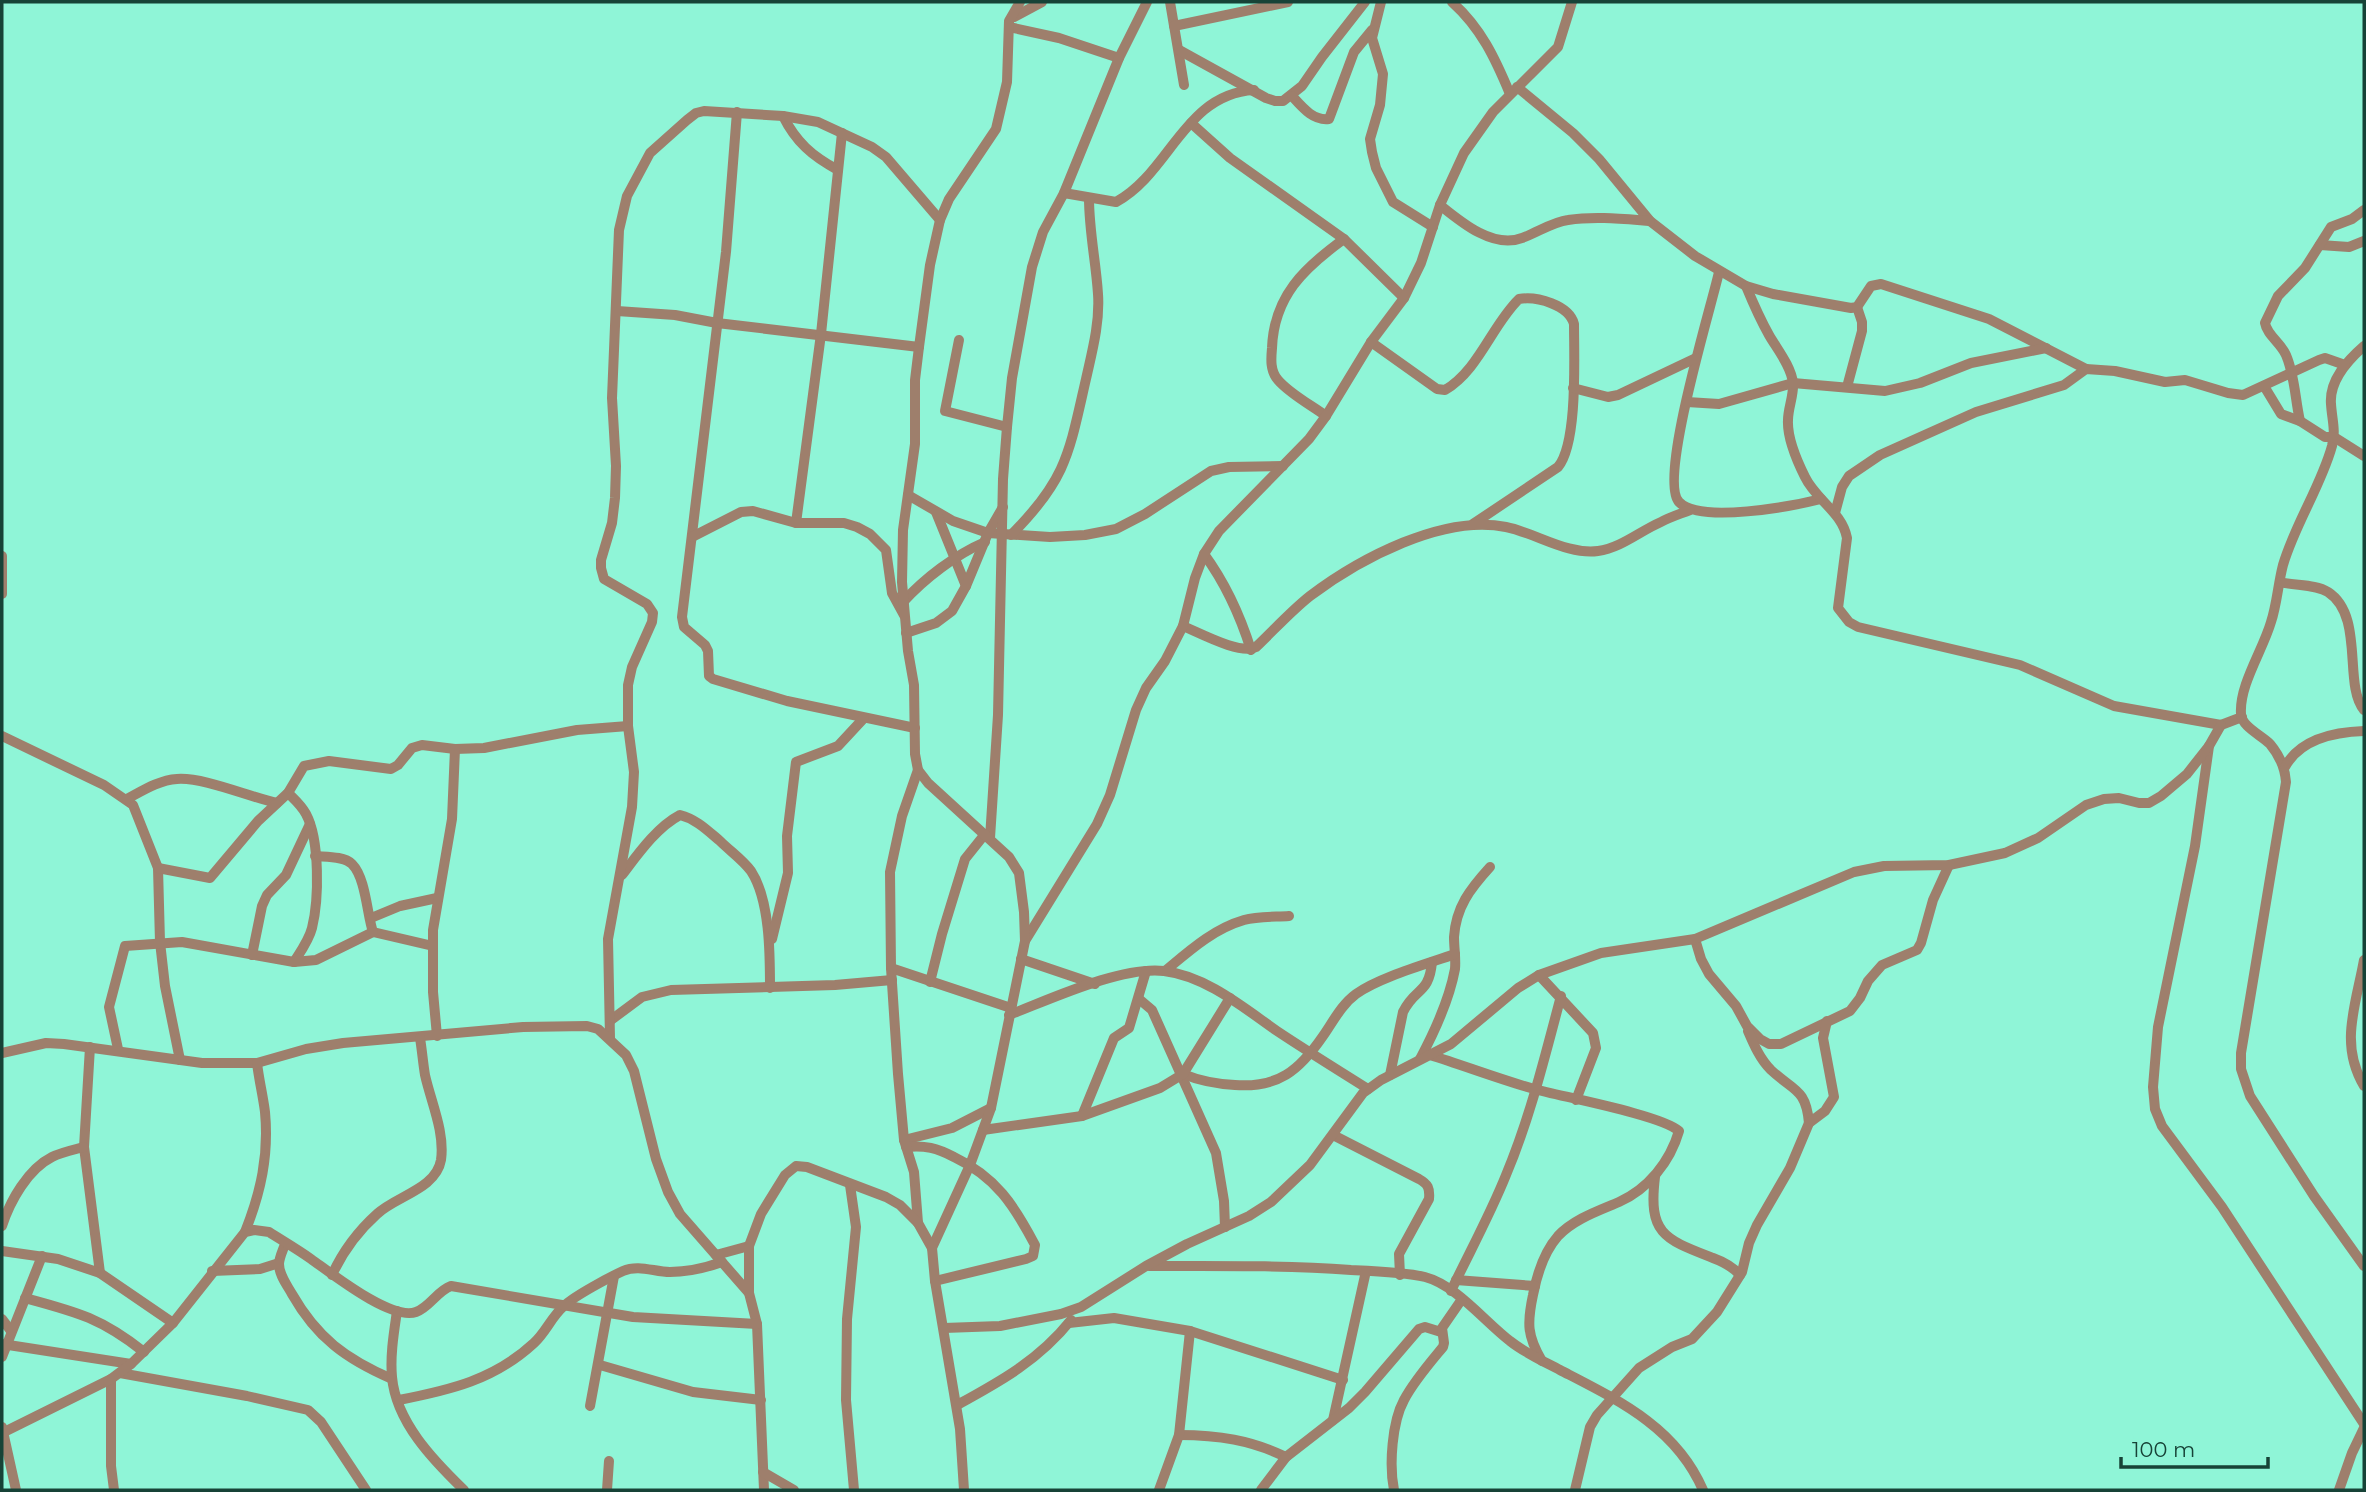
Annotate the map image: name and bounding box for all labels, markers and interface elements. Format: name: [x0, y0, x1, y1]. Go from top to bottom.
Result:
scale bar: [2121, 1426, 2268, 1470]
text: 100 m: [2132, 1437, 2195, 1462]

